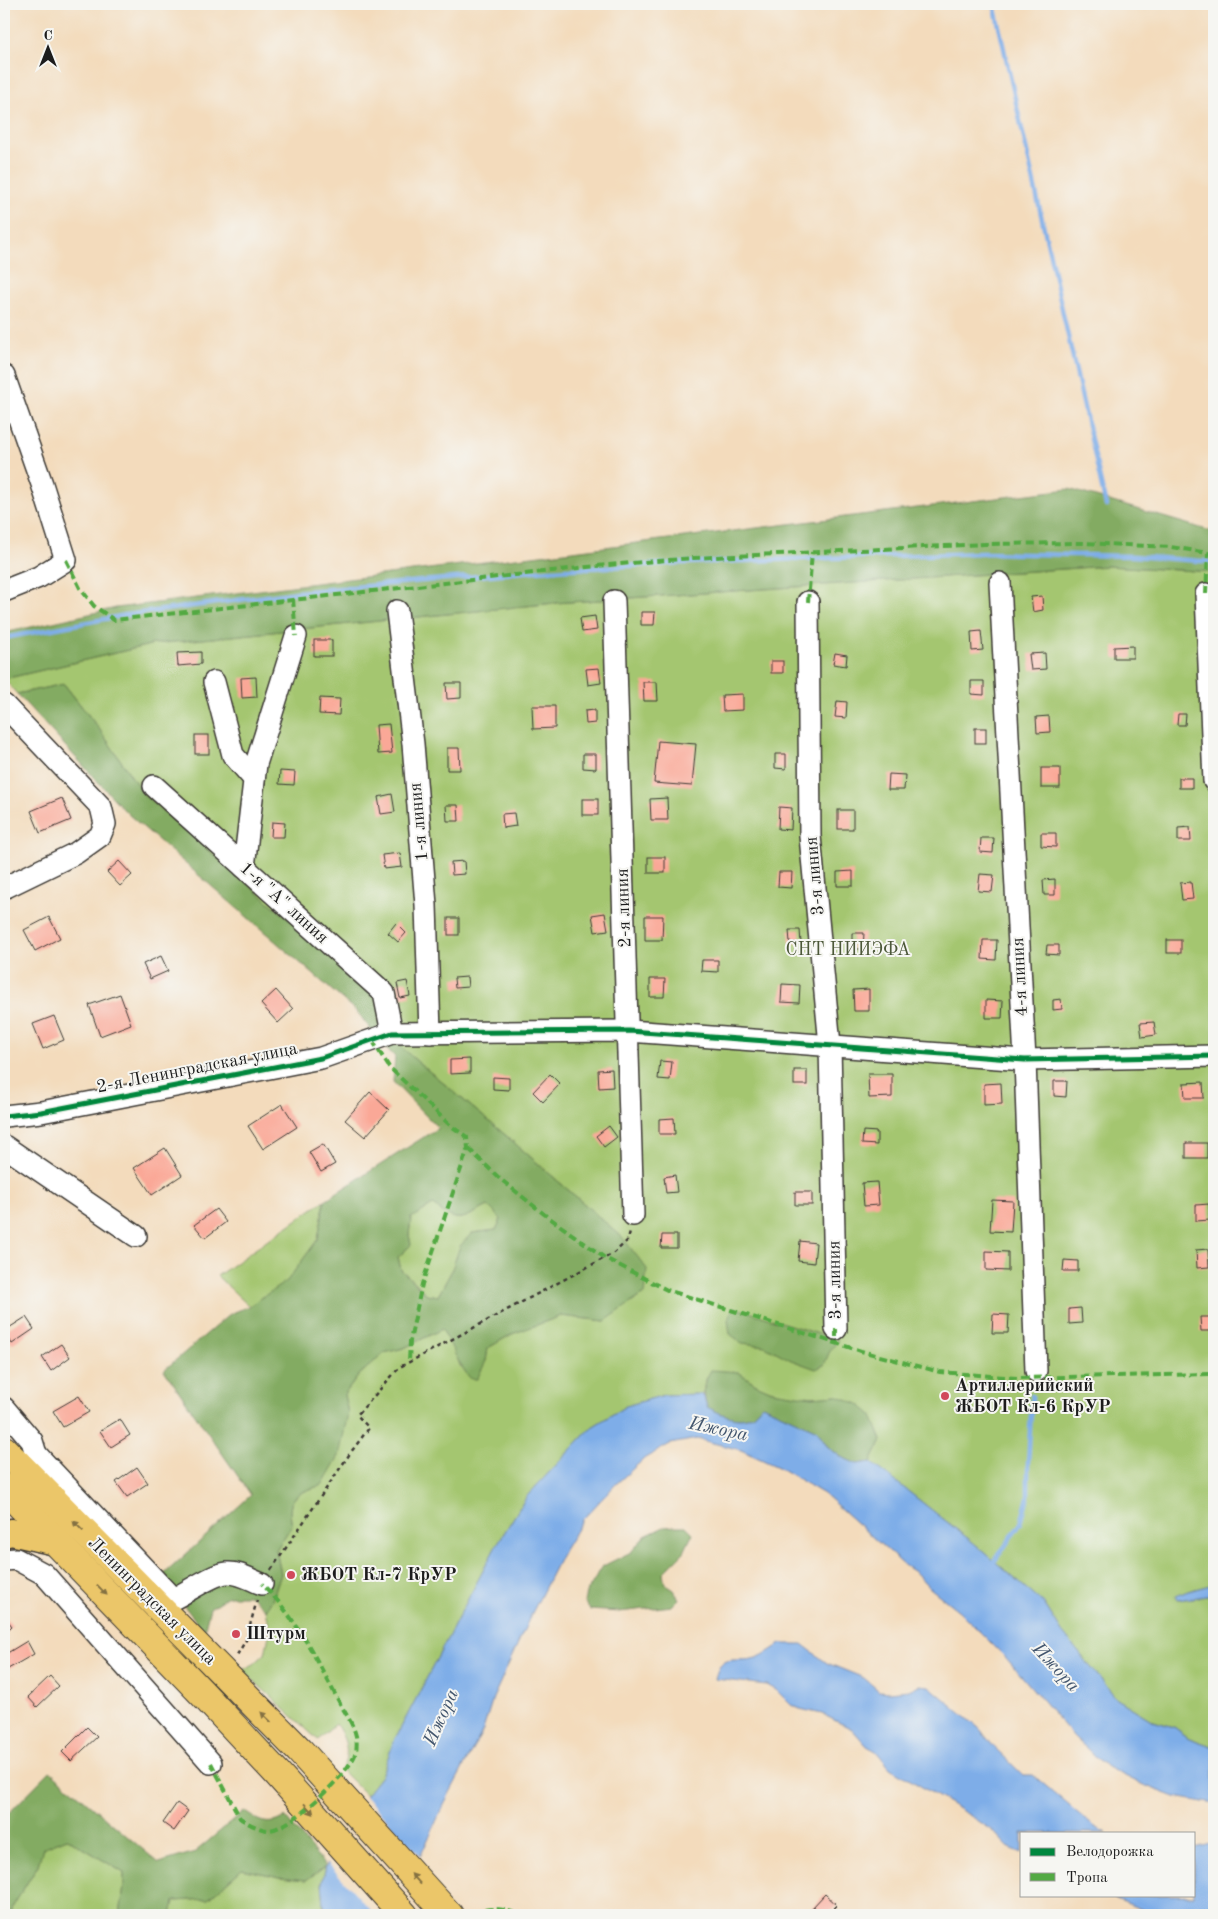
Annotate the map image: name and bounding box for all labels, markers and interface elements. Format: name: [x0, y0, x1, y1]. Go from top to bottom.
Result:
north arrow: [22, 22, 72, 72]
text: С: [43, 29, 53, 43]
street label: 1-я линия: [407, 782, 431, 862]
street label: 3-я линия: [803, 836, 827, 916]
street label: 1-я "А" линия: [236, 859, 332, 947]
street label: 2-я линия: [614, 868, 634, 948]
street label: 4-я линия: [1009, 937, 1031, 1017]
park label: СНТ НИИЭФА: [785, 941, 911, 959]
street label: 2-я Ленинградская улица: [95, 1040, 299, 1096]
street label: 3-я линия: [825, 1240, 845, 1320]
place label: Артиллерийский ЖБОТ Кл-6 КрУР: [955, 1377, 1111, 1416]
marker: Артиллерийский ЖБОТ Кл-6 КрУР: [939, 1390, 951, 1402]
water label: Ижора: [686, 1414, 749, 1446]
one-way arrow: [72, 1521, 84, 1533]
street label: Ленинградская улица: [85, 1534, 220, 1669]
place label: ЖБОТ Кл-7 КрУР: [301, 1566, 457, 1584]
marker: ЖБОТ Кл-7 КрУР: [285, 1569, 297, 1581]
one-way arrow: [96, 1584, 108, 1596]
place label: Штурм: [246, 1625, 306, 1643]
marker: Штурм: [230, 1628, 242, 1640]
water label: Ижора: [1027, 1639, 1082, 1696]
water label: Ижора: [421, 1687, 463, 1750]
one-way arrow: [260, 1711, 272, 1723]
one-way arrow: [303, 1802, 315, 1814]
legend: [1020, 1832, 1196, 1896]
text: Велодорожка: [1066, 1845, 1154, 1860]
text: Тропа: [1066, 1871, 1108, 1886]
one-way arrow: [410, 1874, 422, 1886]

